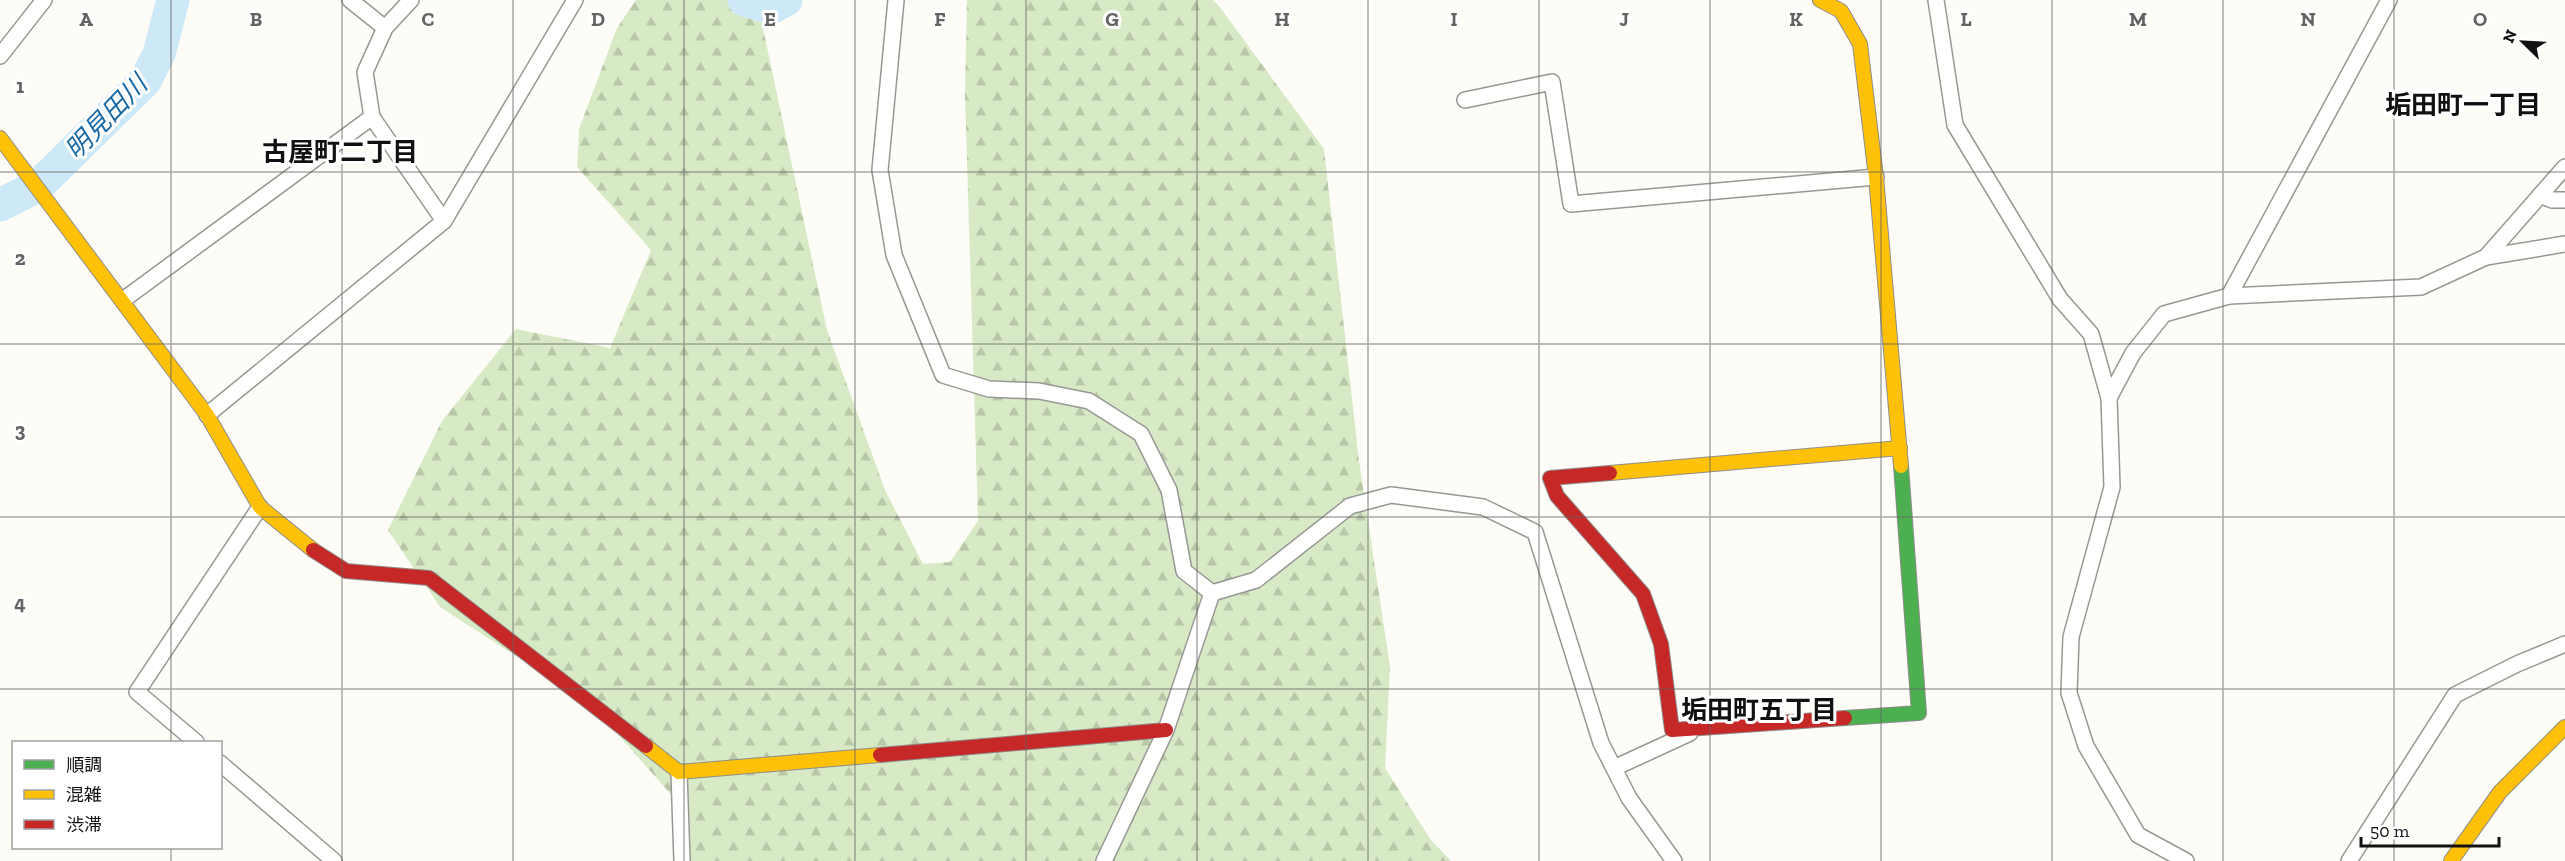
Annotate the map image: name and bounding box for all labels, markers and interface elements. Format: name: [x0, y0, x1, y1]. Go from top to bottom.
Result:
text: A: [79, 7, 93, 31]
text: B: [250, 7, 262, 31]
text: C: [422, 7, 435, 31]
text: D: [591, 7, 605, 31]
text: E: [764, 7, 776, 31]
text: F: [934, 7, 946, 31]
text: G: [1105, 7, 1119, 31]
text: H: [1274, 7, 1290, 31]
text: I: [1450, 7, 1458, 31]
text: J: [1619, 7, 1629, 31]
text: K: [1789, 7, 1803, 31]
text: L: [1960, 7, 1972, 31]
text: M: [2129, 7, 2147, 31]
text: N: [2300, 7, 2316, 31]
text: O: [2473, 7, 2487, 31]
north arrow: [2493, 12, 2553, 72]
text: N: [2499, 27, 2521, 46]
water label: 明見田川: [58, 66, 156, 166]
text: 1: [16, 74, 24, 98]
district label: 垢田町一丁目: [2385, 89, 2541, 121]
district label: 古屋町二丁目: [262, 136, 418, 168]
text: 2: [15, 246, 26, 270]
text: 3: [15, 418, 26, 442]
text: 4: [14, 591, 26, 615]
district label: 垢田町五丁目: [1681, 694, 1837, 726]
legend: [12, 741, 222, 849]
text: 順調: [66, 754, 102, 776]
text: 混雑: [66, 784, 102, 806]
scale bar: [2361, 810, 2499, 848]
text: 渋滞: [66, 814, 102, 836]
text: 50 m: [2370, 820, 2410, 842]

